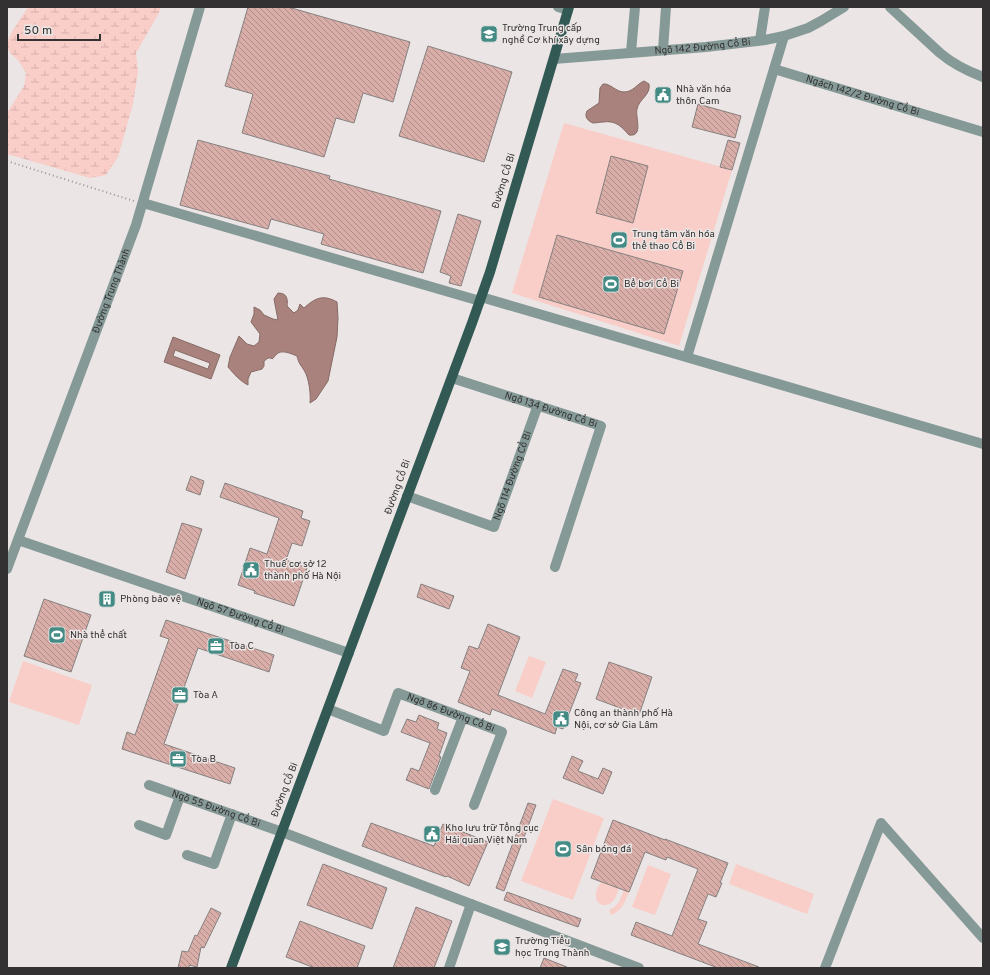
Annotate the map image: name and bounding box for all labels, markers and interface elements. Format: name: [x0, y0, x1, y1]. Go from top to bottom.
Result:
scale bar: [18, 16, 100, 42]
place label: Trường Trung cấp nghề Cơ khí xây dựng: [502, 22, 600, 47]
text: 50 m: [24, 23, 52, 39]
school or university icon: Trường Trung cấp nghề Cơ khí xây dựng: [479, 24, 499, 44]
street label: Ngõ 142 Đường Cổ Bi: [654, 35, 751, 58]
street label: Ngách 142/2 Đường Cổ Bi: [804, 72, 921, 119]
place label: Nhà văn hóa thôn Cam: [676, 83, 731, 108]
public building icon: Nhà văn hóa thôn Cam: [653, 85, 673, 105]
street label: Đường Cổ Bi: [489, 152, 519, 210]
place label: Trung tâm văn hóa thể thao Cổ Bi: [632, 228, 715, 253]
sports icon: Trung tâm văn hóa thể thao Cổ Bi: [609, 230, 629, 250]
street label: Đường Trung Thành: [89, 247, 133, 335]
sports icon: Bể bơi Cổ Bi: [601, 274, 621, 294]
place label: Bể bơi Cổ Bi: [624, 278, 679, 291]
street label: Ngõ 134 Đường Cổ Bi: [503, 389, 599, 431]
street label: Ngõ 114 Đường Cổ Bi: [490, 429, 535, 522]
street label: Đường Cổ Bi: [382, 458, 414, 516]
place label: Thuế cơ sở 12 thành phố Hà Nội: [264, 558, 341, 583]
public building icon: Thuế cơ sở 12 thành phố Hà Nội: [241, 560, 261, 580]
building icon: Phòng bảo vệ: [97, 589, 117, 609]
place label: Phòng bảo vệ: [120, 593, 181, 606]
street label: Ngõ 57 Đường Cổ Bi: [195, 595, 286, 637]
sports icon: Nhà thể chất: [47, 625, 67, 645]
place label: Nhà thể chất: [70, 629, 127, 642]
office icon: Tòa C: [206, 636, 226, 656]
place label: Tòa C: [229, 640, 254, 653]
office icon: Tòa A: [170, 685, 190, 705]
place label: Tòa A: [193, 689, 218, 702]
street label: Ngõ 86 Đường Cổ Bi: [405, 690, 496, 735]
place label: Công an thành phố Hà Nội, cơ sở Gia Lâm: [574, 707, 673, 732]
public building icon: Công an thành phố Hà Nội, cơ sở Gia Lâm: [551, 709, 571, 729]
office icon: Tòa B: [168, 749, 188, 769]
place label: Tòa B: [191, 753, 216, 766]
street label: Đường Cổ Bi: [269, 761, 301, 819]
street label: Ngõ 55 Đường Cổ Bi: [170, 787, 262, 830]
place label: Kho lưu trữ Tổng cục Hải quan Việt Nam: [445, 822, 539, 847]
public building icon: Kho lưu trữ Tổng cục Hải quan Việt Nam: [422, 824, 442, 844]
sports icon: Sân bóng đá: [553, 839, 573, 859]
place label: Sân bóng đá: [576, 843, 631, 856]
place label: Trường Tiểu học Trung Thành: [515, 935, 589, 960]
school or university icon: Trường Tiểu học Trung Thành: [492, 937, 512, 957]

